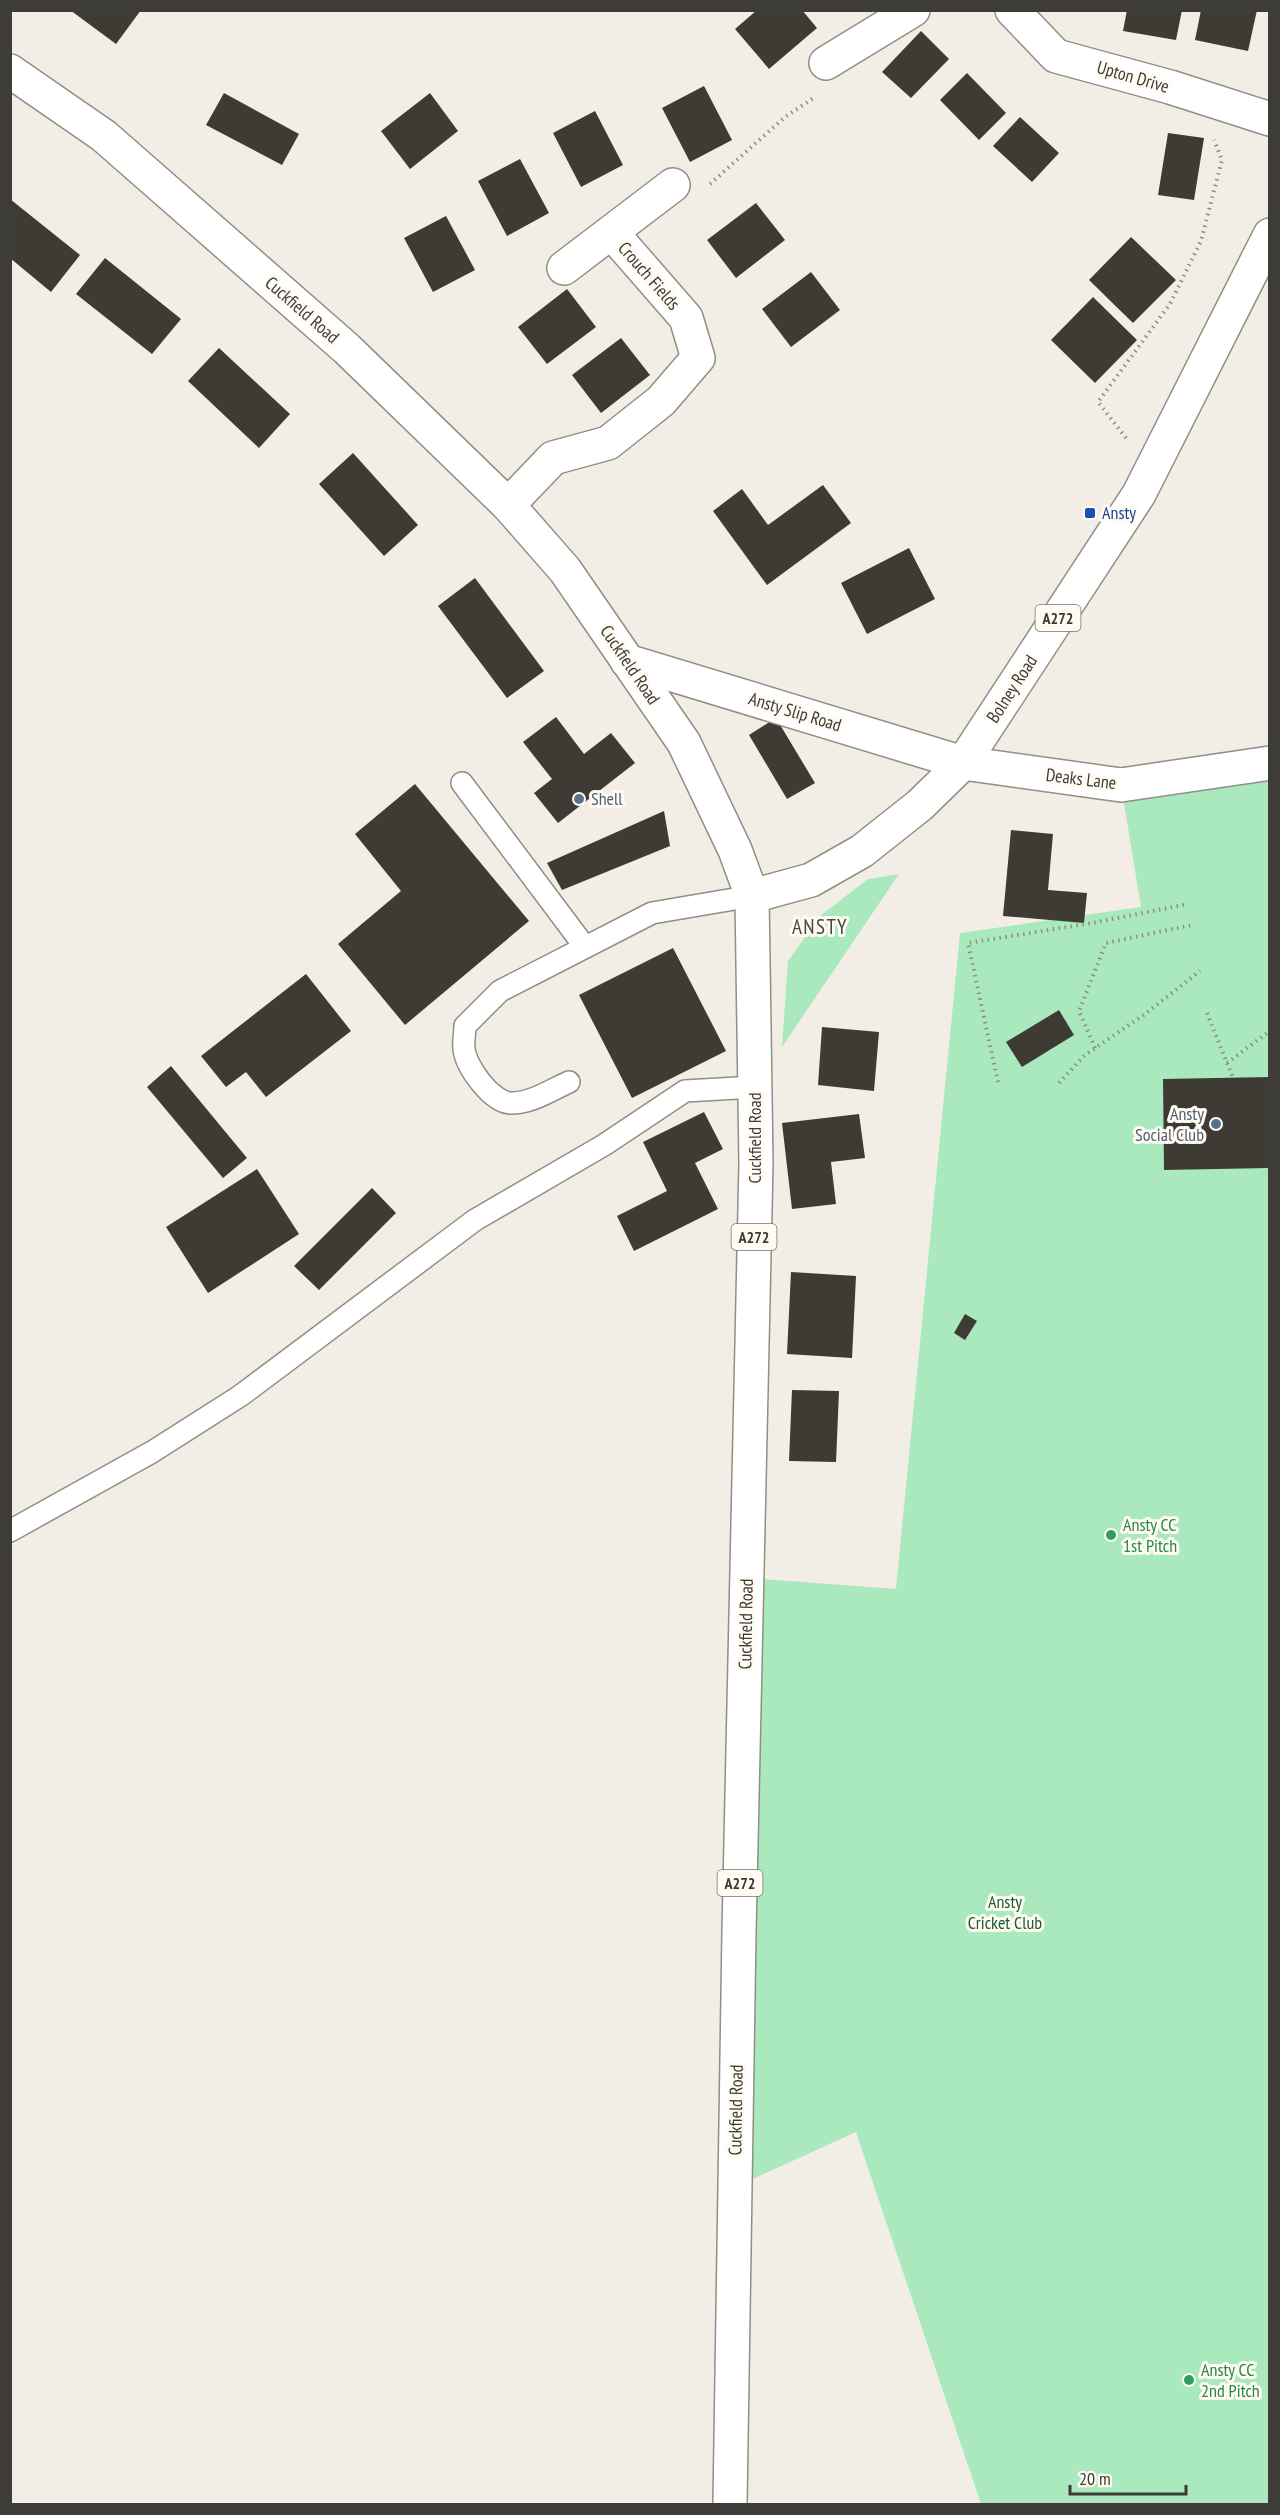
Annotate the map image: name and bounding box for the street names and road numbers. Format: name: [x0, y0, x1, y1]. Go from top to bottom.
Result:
street label: Upton Drive: [1094, 55, 1172, 98]
street label: Crouch Fields: [613, 237, 685, 315]
street label: Cuckfield Road: [260, 271, 344, 348]
road number: A272: [1036, 605, 1080, 631]
street label: Cuckfield Road: [595, 621, 665, 709]
street label: Bolney Road: [981, 650, 1042, 727]
street label: Ansty Slip Road: [746, 687, 844, 736]
street label: Deaks Lane: [1045, 763, 1118, 794]
street label: Cuckfield Road: [743, 1092, 766, 1184]
road number: A272: [732, 1224, 777, 1250]
street label: Cuckfield Road: [733, 1578, 758, 1670]
road number: A272: [718, 1870, 762, 1896]
street label: Cuckfield Road: [723, 2064, 748, 2156]

